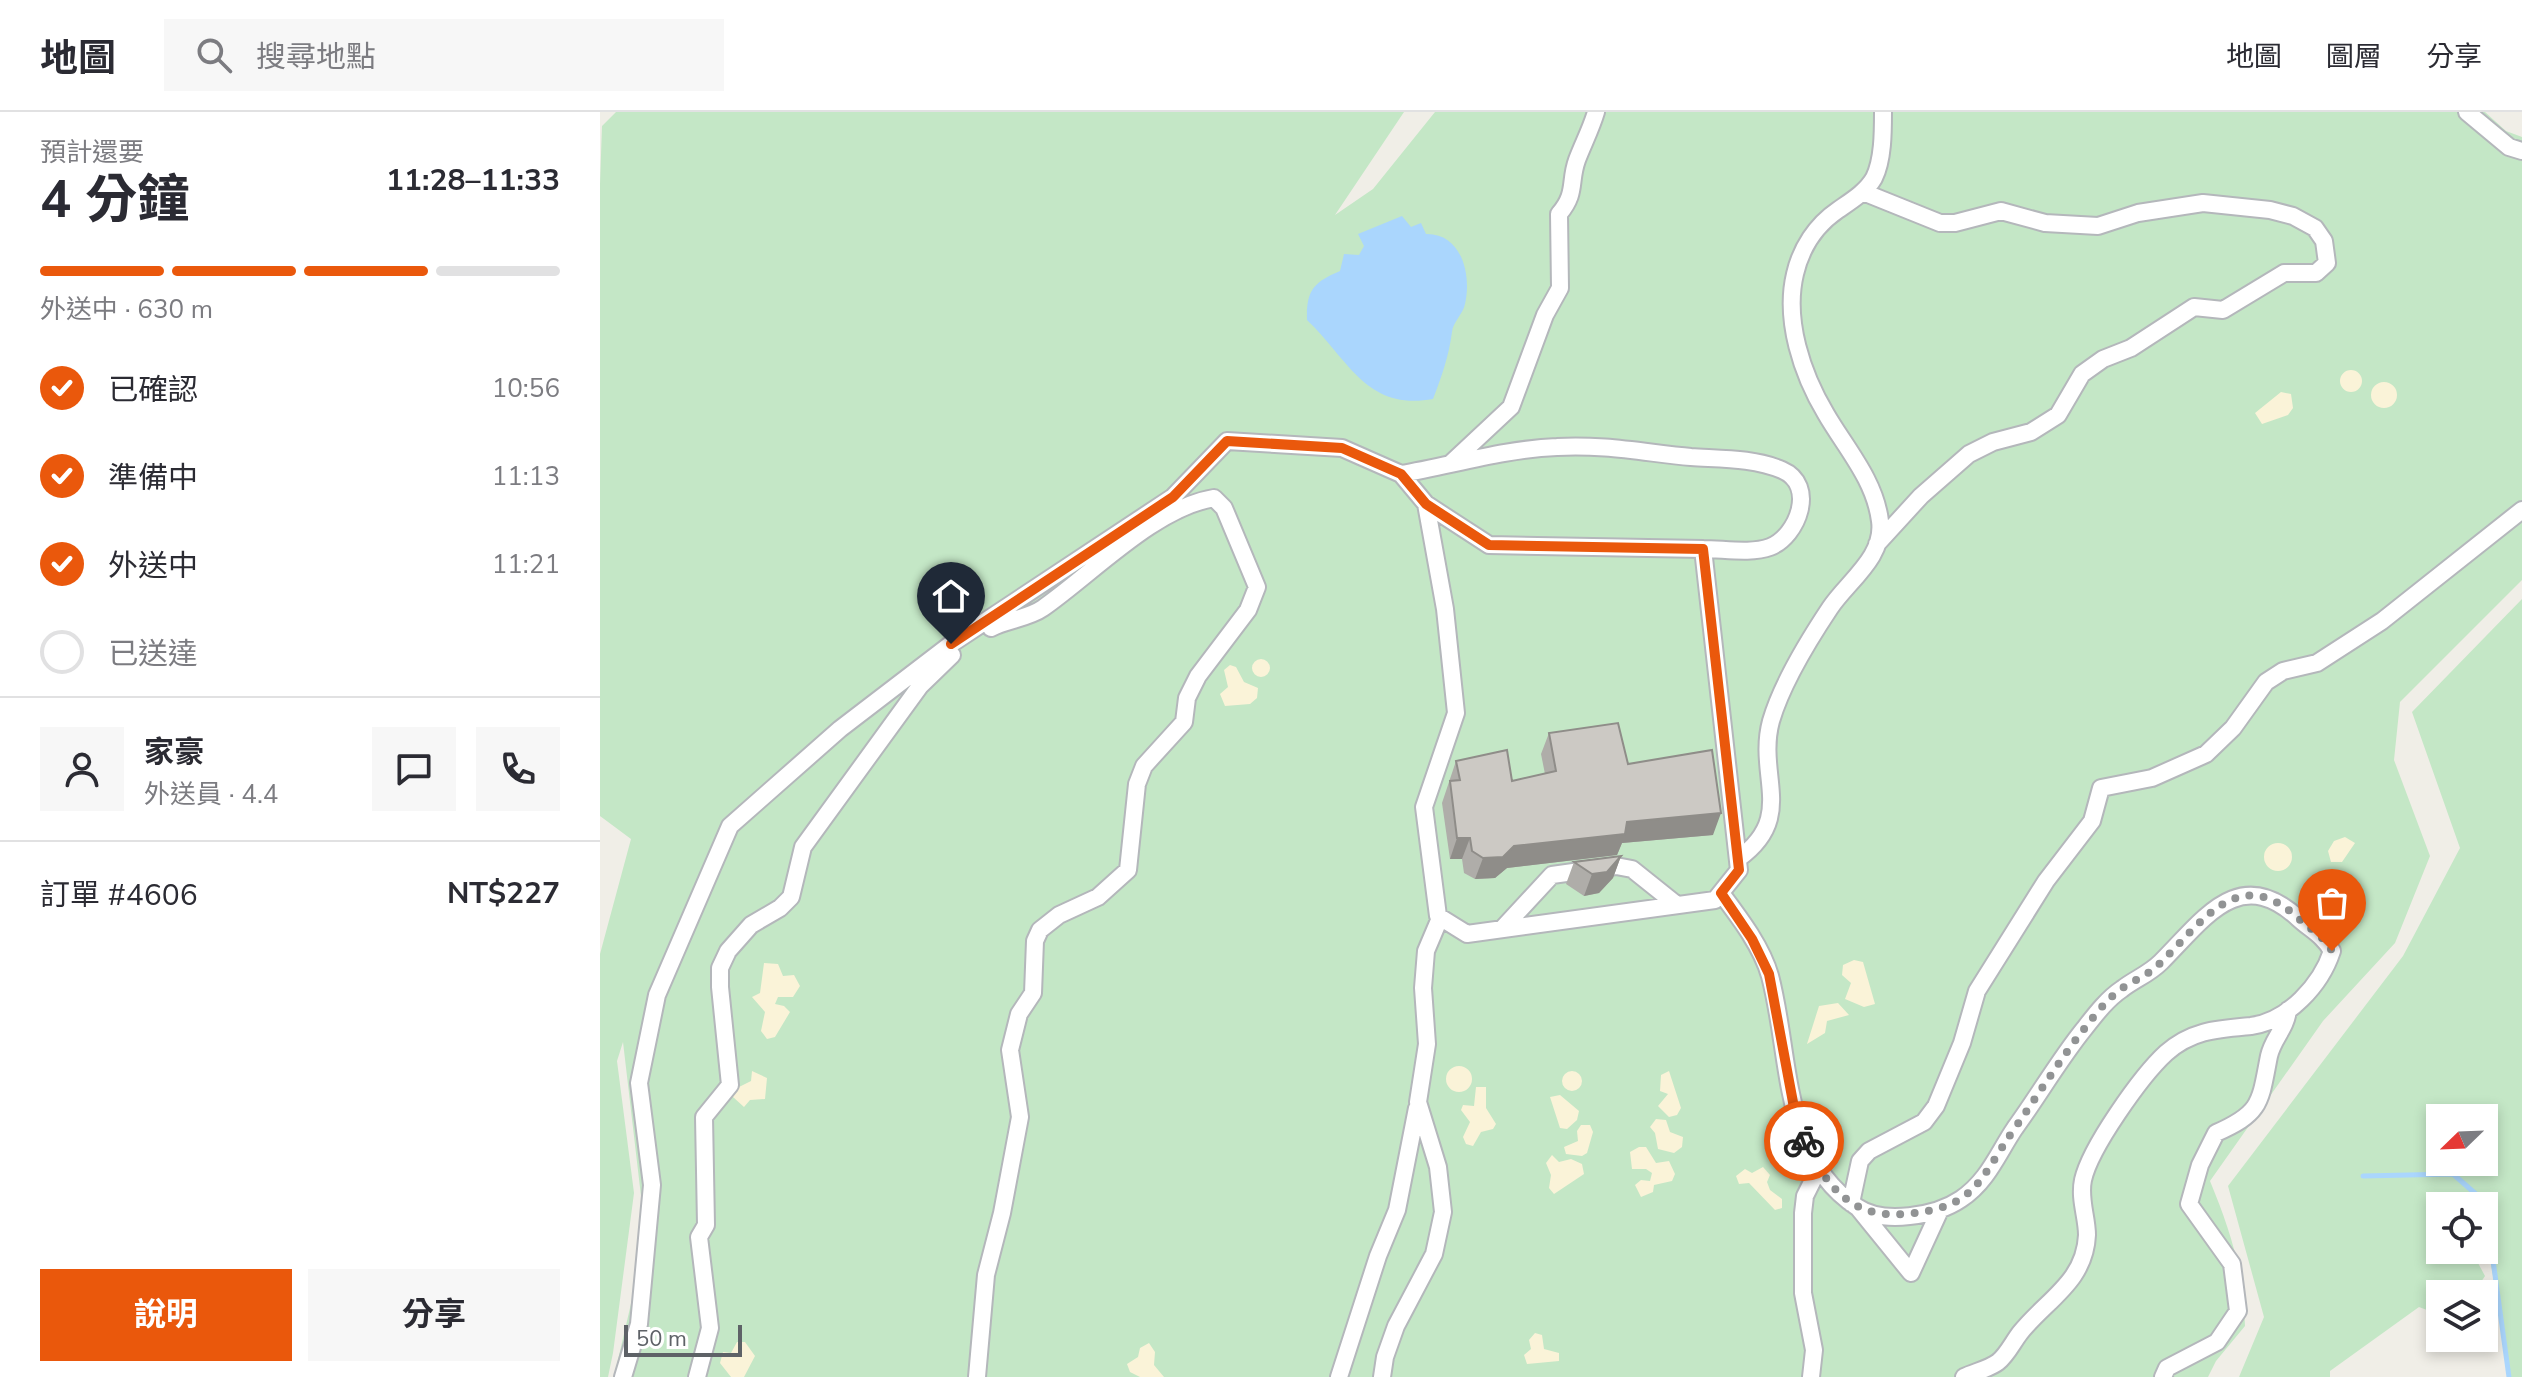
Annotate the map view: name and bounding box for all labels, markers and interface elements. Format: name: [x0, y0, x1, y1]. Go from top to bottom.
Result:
search box: [164, 19, 724, 91]
text: 地圖: [40, 33, 116, 84]
icon: search: [192, 33, 236, 77]
text: 搜尋地點: [256, 37, 376, 78]
text: 地圖: [2226, 38, 2282, 76]
text: 圖層: [2326, 38, 2382, 76]
text: 分享: [2426, 38, 2482, 76]
text: 預計還要: [40, 135, 144, 170]
text: 11:28–11:33: [386, 160, 560, 201]
text: 4 分鐘: [40, 164, 189, 235]
text: 外送中 · 630 m: [40, 292, 213, 327]
icon: check: [40, 366, 84, 410]
text: 已確認: [108, 370, 198, 411]
text: 10:56: [492, 371, 560, 406]
icon: check: [40, 454, 84, 498]
text: 準備中: [108, 458, 198, 499]
text: 11:13: [492, 459, 560, 494]
icon: check: [40, 542, 84, 586]
text: 外送中: [108, 546, 198, 587]
text: 11:21: [492, 547, 560, 582]
pin: [917, 562, 985, 644]
icon: home: [929, 574, 973, 618]
text: 已送達: [108, 634, 198, 675]
button: person: [40, 727, 124, 811]
button: chat: [372, 727, 456, 811]
button: phone: [476, 727, 560, 811]
text: 家豪: [144, 732, 204, 773]
text: 外送員 · 4.4: [144, 777, 278, 812]
pin: [2298, 869, 2366, 951]
text: NT$227: [447, 873, 560, 914]
text: 訂單 #4606: [40, 875, 198, 916]
icon: bag: [2310, 881, 2354, 925]
courier: [1764, 1101, 1844, 1181]
north arrow: [2426, 1104, 2498, 1176]
map controls: [2426, 1104, 2498, 1352]
icon: bike: [1782, 1119, 1826, 1163]
button: locate: [2426, 1192, 2498, 1264]
button: 說明: [40, 1269, 292, 1361]
button: 分享: [308, 1269, 560, 1361]
button: layers: [2426, 1280, 2498, 1352]
scale bar: [624, 1321, 742, 1357]
text: 50 m: [636, 1324, 687, 1354]

